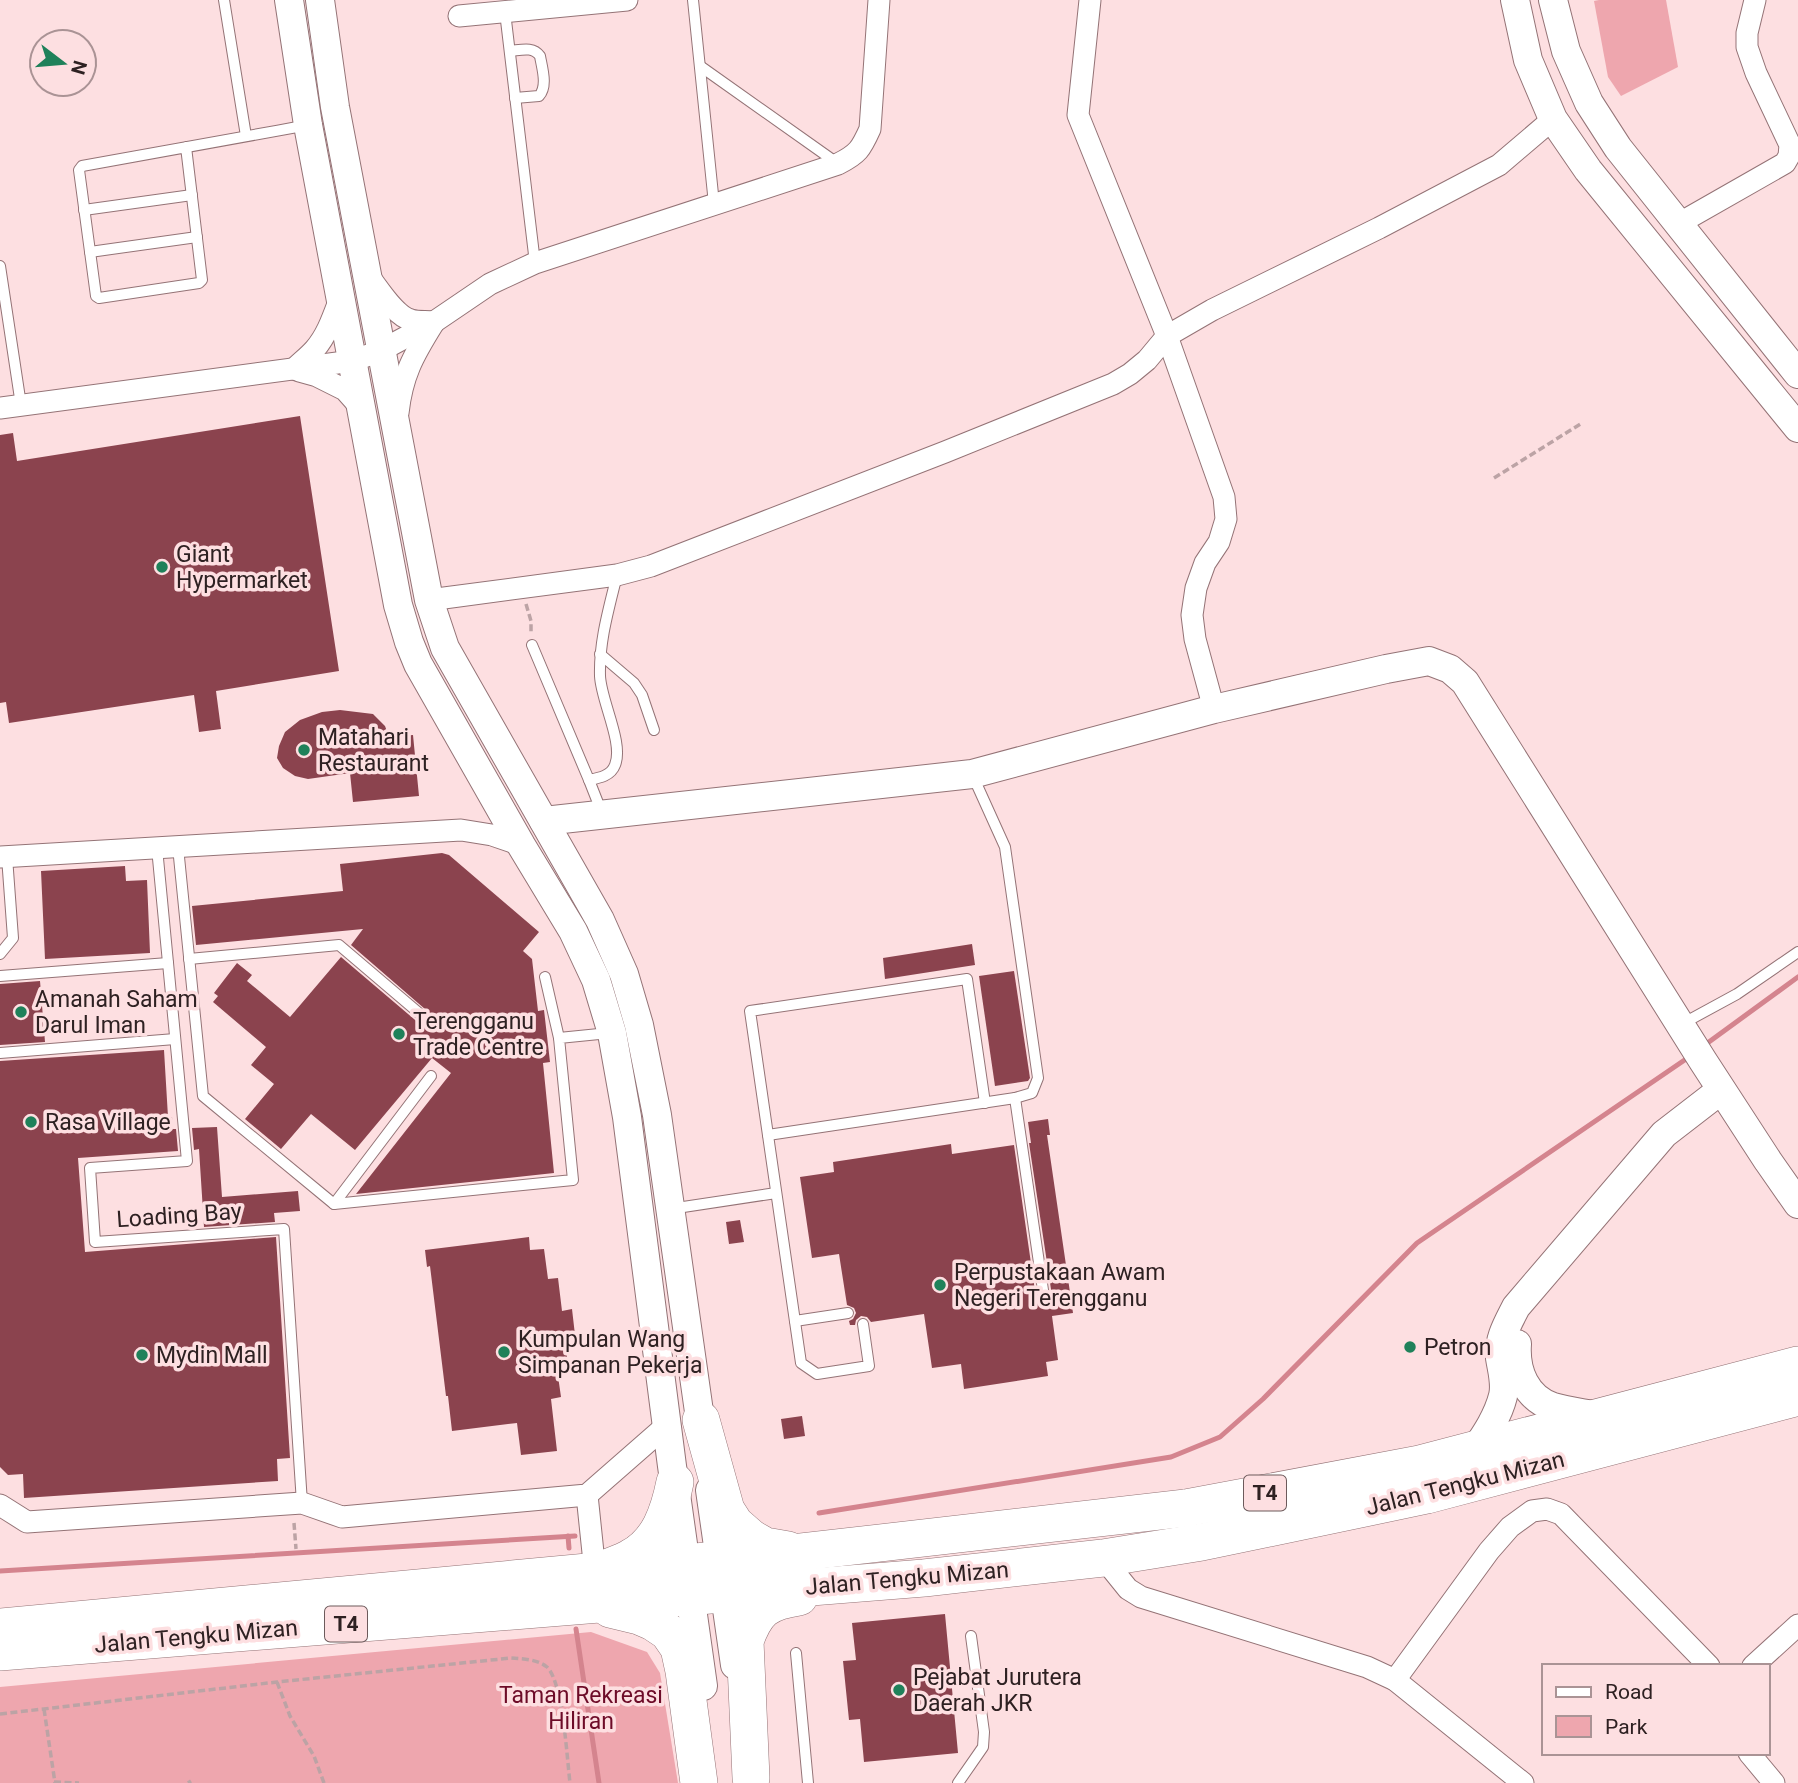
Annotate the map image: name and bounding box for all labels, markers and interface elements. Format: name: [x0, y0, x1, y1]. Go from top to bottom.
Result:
north arrow: [28, 28, 98, 98]
text: N: [66, 58, 92, 77]
place label: Giant Hypermarket: [176, 541, 308, 594]
marker: Giant Hypermarket: [154, 559, 170, 575]
place label: Matahari Restaurant: [318, 724, 429, 777]
marker: Matahari Restaurant: [296, 742, 312, 758]
place label: Amanah Saham Darul Iman: [35, 986, 198, 1039]
marker: Amanah Saham Darul Iman: [13, 1004, 29, 1020]
place label: Terengganu Trade Centre: [413, 1008, 544, 1061]
marker: Terengganu Trade Centre: [391, 1026, 407, 1042]
place label: Rasa Village: [45, 1109, 171, 1136]
marker: Rasa Village: [23, 1114, 39, 1130]
street label: Loading Bay: [116, 1198, 243, 1233]
place label: Perpustakaan Awam Negeri Terengganu: [954, 1259, 1166, 1312]
marker: Perpustakaan Awam Negeri Terengganu: [932, 1277, 948, 1293]
place label: Kumpulan Wang Simpanan Pekerja: [518, 1326, 702, 1379]
place label: Petron: [1424, 1334, 1491, 1361]
marker: Petron: [1402, 1339, 1418, 1355]
place label: Mydin Mall: [156, 1342, 268, 1369]
marker: Kumpulan Wang Simpanan Pekerja: [496, 1344, 512, 1360]
marker: Mydin Mall: [134, 1347, 150, 1363]
street label: Jalan Tengku Mizan: [1363, 1446, 1567, 1521]
road number: T4: [1244, 1476, 1286, 1510]
street label: Jalan Tengku Mizan: [804, 1556, 1010, 1601]
road number: T4: [325, 1606, 367, 1642]
street label: Jalan Tengku Mizan: [93, 1614, 299, 1659]
place label: Pejabat Jurutera Daerah JKR: [913, 1664, 1082, 1717]
legend: [1542, 1664, 1770, 1755]
text: Road: [1605, 1680, 1653, 1704]
park label: Taman Rekreasi Hiliran: [499, 1682, 663, 1735]
marker: Pejabat Jurutera Daerah JKR: [891, 1682, 907, 1698]
text: Park: [1605, 1715, 1648, 1739]

